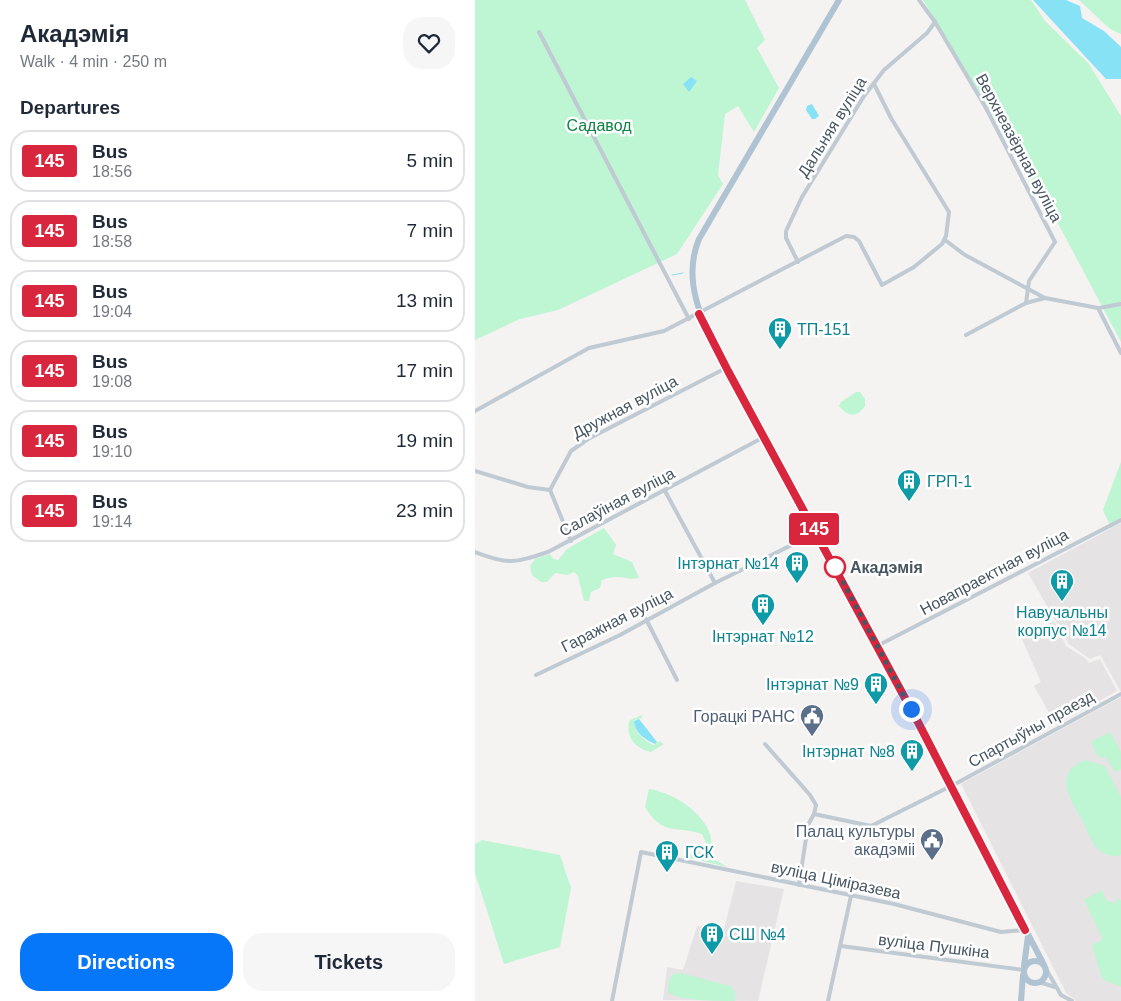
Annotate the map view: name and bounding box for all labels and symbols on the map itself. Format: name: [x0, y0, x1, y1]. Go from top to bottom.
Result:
street label: Верхнеазёрная вуліца: [973, 71, 1065, 225]
street label: Дальняя вуліца: [794, 74, 870, 180]
park label: Садавод: [566, 117, 632, 134]
building icon: ТП-151: [767, 316, 793, 350]
place label: ТП-151: [797, 321, 850, 338]
street label: Дружная вуліца: [570, 372, 680, 442]
street label: Салаўіная вуліца: [556, 464, 678, 540]
building icon: ГРП-1: [896, 468, 922, 502]
place label: ГРП-1: [927, 473, 972, 490]
line badge: 145: [785, 513, 843, 545]
street label: Новапраектная вуліца: [917, 526, 1071, 618]
building icon: Інтэрнат №14: [784, 550, 810, 584]
place label: Інтэрнат №14: [677, 555, 779, 572]
marker: Акадэмія: [824, 556, 846, 578]
place label: Акадэмія: [850, 559, 923, 576]
building icon: Навучальны корпус №14: [1049, 568, 1075, 602]
street label: Гаражная вуліца: [558, 585, 676, 655]
building icon: Інтэрнат №12: [750, 592, 776, 626]
place label: Навучальны корпус №14: [1016, 604, 1108, 639]
place label: Інтэрнат №12: [712, 628, 814, 645]
building icon: Інтэрнат №9: [863, 671, 889, 705]
place label: Інтэрнат №9: [766, 676, 859, 693]
street label: Спартыўны праезд: [965, 687, 1097, 771]
your location: [899, 697, 924, 722]
public building icon: Горацкі РАНС: [799, 703, 825, 737]
place label: Горацкі РАНС: [693, 708, 795, 725]
building icon: Інтэрнат №8: [899, 738, 925, 772]
place label: Інтэрнат №8: [802, 743, 895, 760]
place label: Палац культуры акадэміі: [796, 823, 915, 858]
public building icon: Палац культуры акадэміі: [919, 827, 945, 861]
building icon: ГСК: [654, 839, 680, 873]
place label: ГСК: [685, 844, 715, 861]
street label: вуліца Ціміразева: [770, 858, 902, 902]
building icon: СШ №4: [699, 921, 725, 955]
place label: СШ №4: [729, 926, 786, 943]
street label: вуліца Пушкіна: [877, 931, 991, 961]

